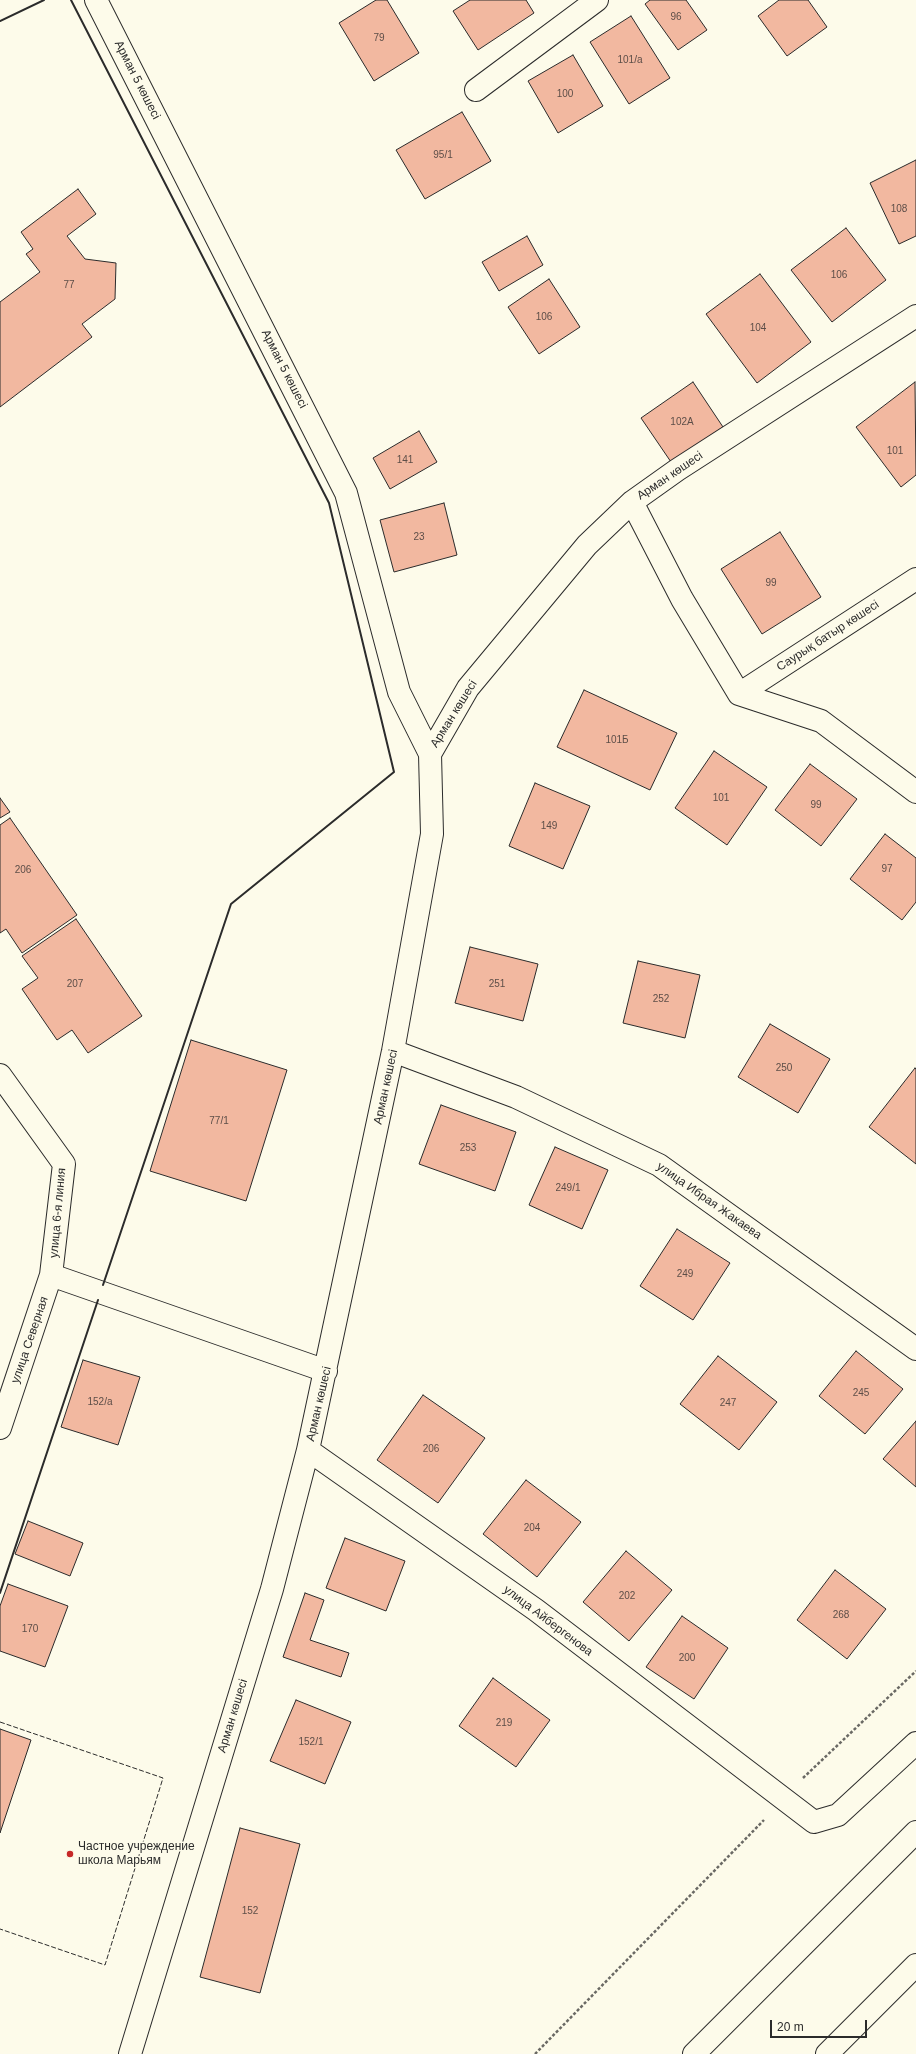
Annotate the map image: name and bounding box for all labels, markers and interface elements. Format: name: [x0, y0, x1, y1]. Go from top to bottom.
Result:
house number: 96: [670, 11, 682, 23]
house number: 79: [373, 32, 385, 44]
street label: Арман 5 көшесі: [111, 38, 163, 122]
house number: 101/а: [617, 54, 643, 66]
house number: 100: [557, 88, 573, 100]
house number: 95/1: [433, 149, 453, 161]
house number: 108: [891, 203, 907, 215]
house number: 106: [831, 269, 847, 281]
house number: 77: [63, 279, 75, 291]
house number: 106: [536, 311, 552, 323]
house number: 104: [750, 322, 766, 334]
street label: Арман 5 көшесі: [258, 327, 310, 411]
house number: 102А: [670, 416, 694, 428]
house number: 101: [887, 445, 903, 457]
street label: Арман көшесі: [634, 449, 706, 503]
house number: 141: [397, 454, 413, 466]
house number: 23: [413, 531, 425, 543]
house number: 99: [765, 577, 777, 589]
street label: Саурық батыр көшесі: [774, 598, 882, 674]
street label: Арман көшесі: [428, 678, 480, 750]
house number: 101Б: [605, 734, 629, 746]
house number: 101: [713, 792, 729, 804]
house number: 99: [810, 799, 822, 811]
house number: 149: [541, 820, 557, 832]
house number: 97: [881, 863, 893, 875]
house number: 206: [15, 864, 31, 876]
house number: 207: [67, 978, 83, 990]
house number: 251: [489, 978, 505, 990]
house number: 252: [653, 993, 669, 1005]
street label: Арман көшесі: [371, 1048, 401, 1126]
house number: 250: [776, 1062, 792, 1074]
house number: 77/1: [209, 1115, 229, 1127]
house number: 253: [460, 1142, 476, 1154]
street label: улица Ибрая Жакаева: [654, 1159, 764, 1243]
street label: улица 6-я линия: [47, 1167, 69, 1259]
house number: 249/1: [555, 1182, 581, 1194]
house number: 249: [677, 1268, 693, 1280]
street label: улица Северная: [8, 1295, 52, 1385]
street label: Арман көшесі: [303, 1365, 335, 1443]
house number: 245: [853, 1387, 869, 1399]
house number: 152/а: [87, 1396, 113, 1408]
house number: 247: [720, 1397, 736, 1409]
house number: 206: [423, 1443, 439, 1455]
house number: 204: [524, 1522, 540, 1534]
street label: улица Айбергенова: [500, 1583, 596, 1659]
house number: 202: [619, 1590, 635, 1602]
house number: 268: [833, 1609, 849, 1621]
house number: 170: [22, 1623, 38, 1635]
house number: 200: [679, 1652, 695, 1664]
street label: Арман көшесі: [215, 1677, 251, 1755]
house number: 219: [496, 1717, 512, 1729]
house number: 152/1: [298, 1736, 324, 1748]
place label: Частное учреждение школа Марьям: [78, 1840, 195, 1868]
marker: Частное учреждение школа Марьям: [65, 1849, 75, 1859]
house number: 152: [242, 1905, 258, 1917]
scale bar: [772, 2012, 869, 2038]
text: 20 m: [777, 2020, 804, 2034]

